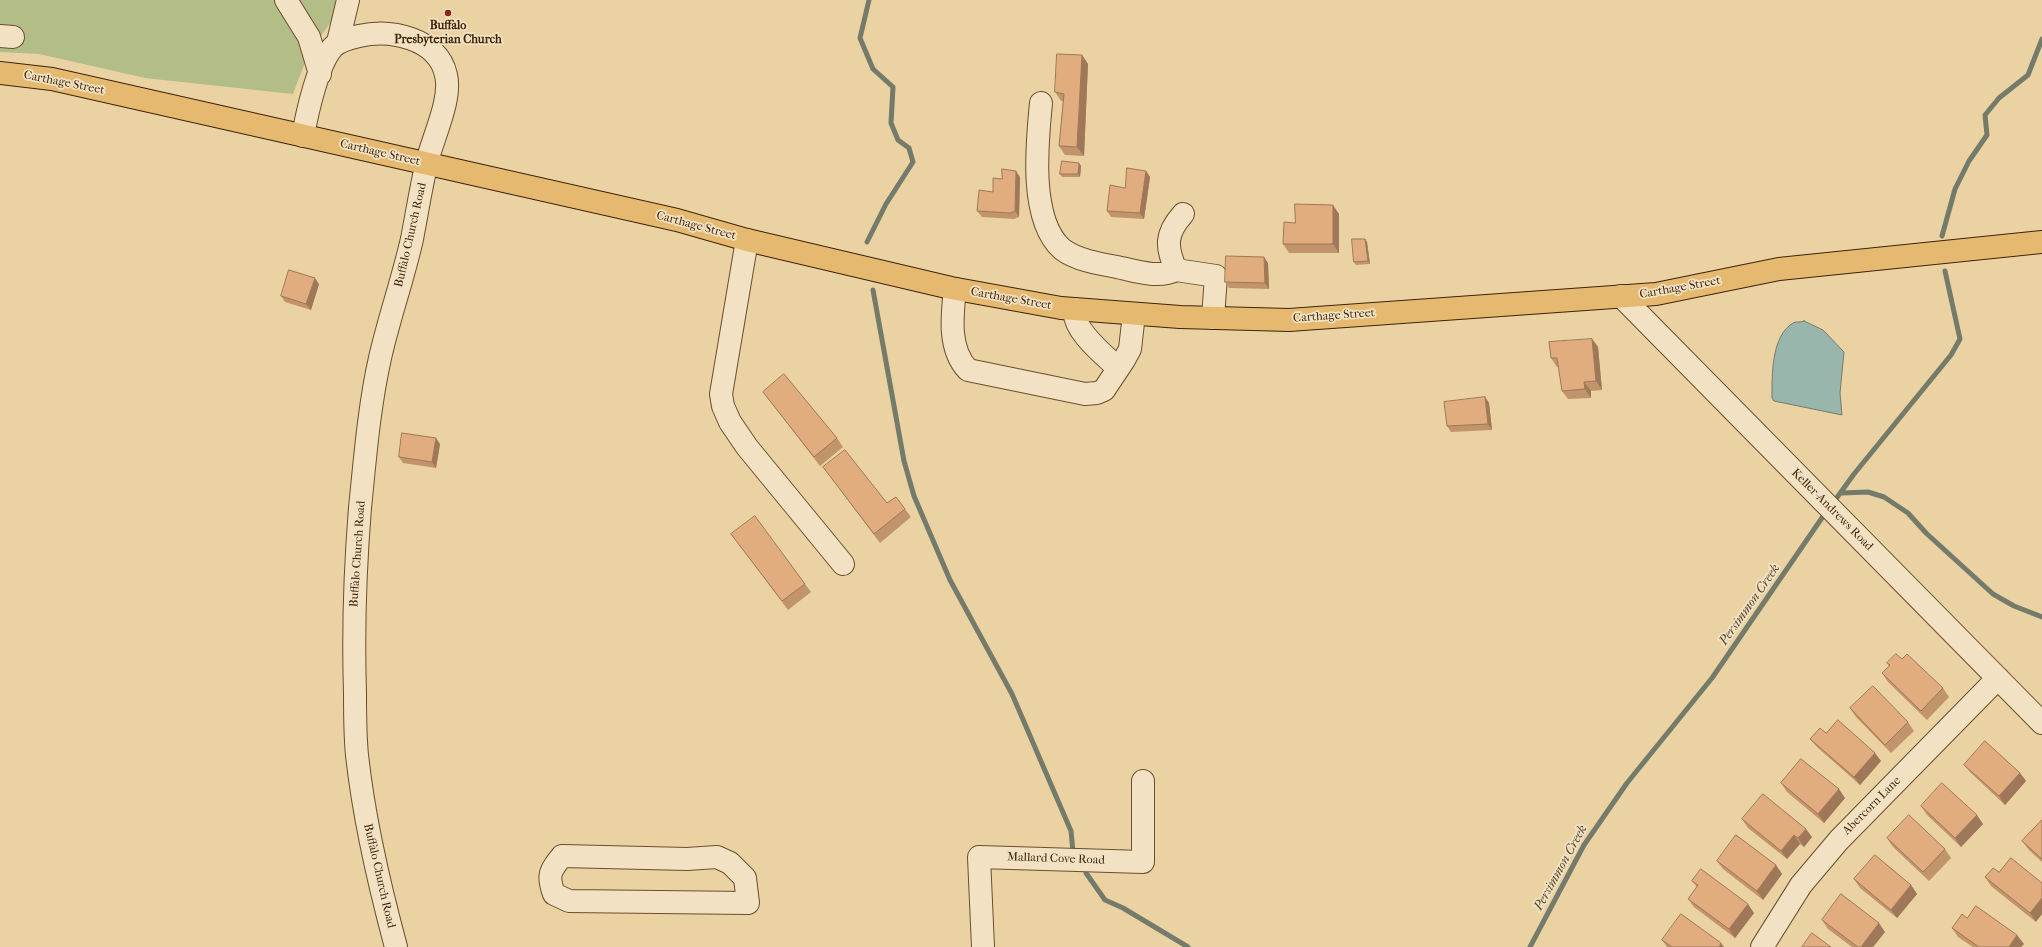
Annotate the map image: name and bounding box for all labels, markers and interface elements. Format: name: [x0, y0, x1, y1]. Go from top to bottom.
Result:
marker: Buffalo Presbyterian Church: [443, 8, 453, 18]
place label: Buffalo Presbyterian Church: [394, 19, 502, 47]
street label: Carthage Street: [22, 68, 106, 98]
street label: Carthage Street: [338, 137, 422, 169]
street label: Buffalo Church Road: [392, 181, 430, 289]
street label: Carthage Street: [655, 208, 737, 244]
street label: Carthage Street: [1638, 274, 1722, 302]
street label: Carthage Street: [969, 285, 1053, 313]
street label: Carthage Street: [1293, 306, 1375, 326]
street label: Keller-Andrews Road: [1788, 466, 1876, 554]
street label: Buffalo Church Road: [347, 500, 369, 608]
water label: Persimmon Creek: [1716, 561, 1784, 649]
street label: Abercorn Lane: [1840, 774, 1904, 838]
street label: Buffalo Church Road: [360, 822, 398, 930]
water label: Persimmon Creek: [1531, 822, 1591, 914]
street label: Mallard Cove Road: [1007, 850, 1105, 868]

